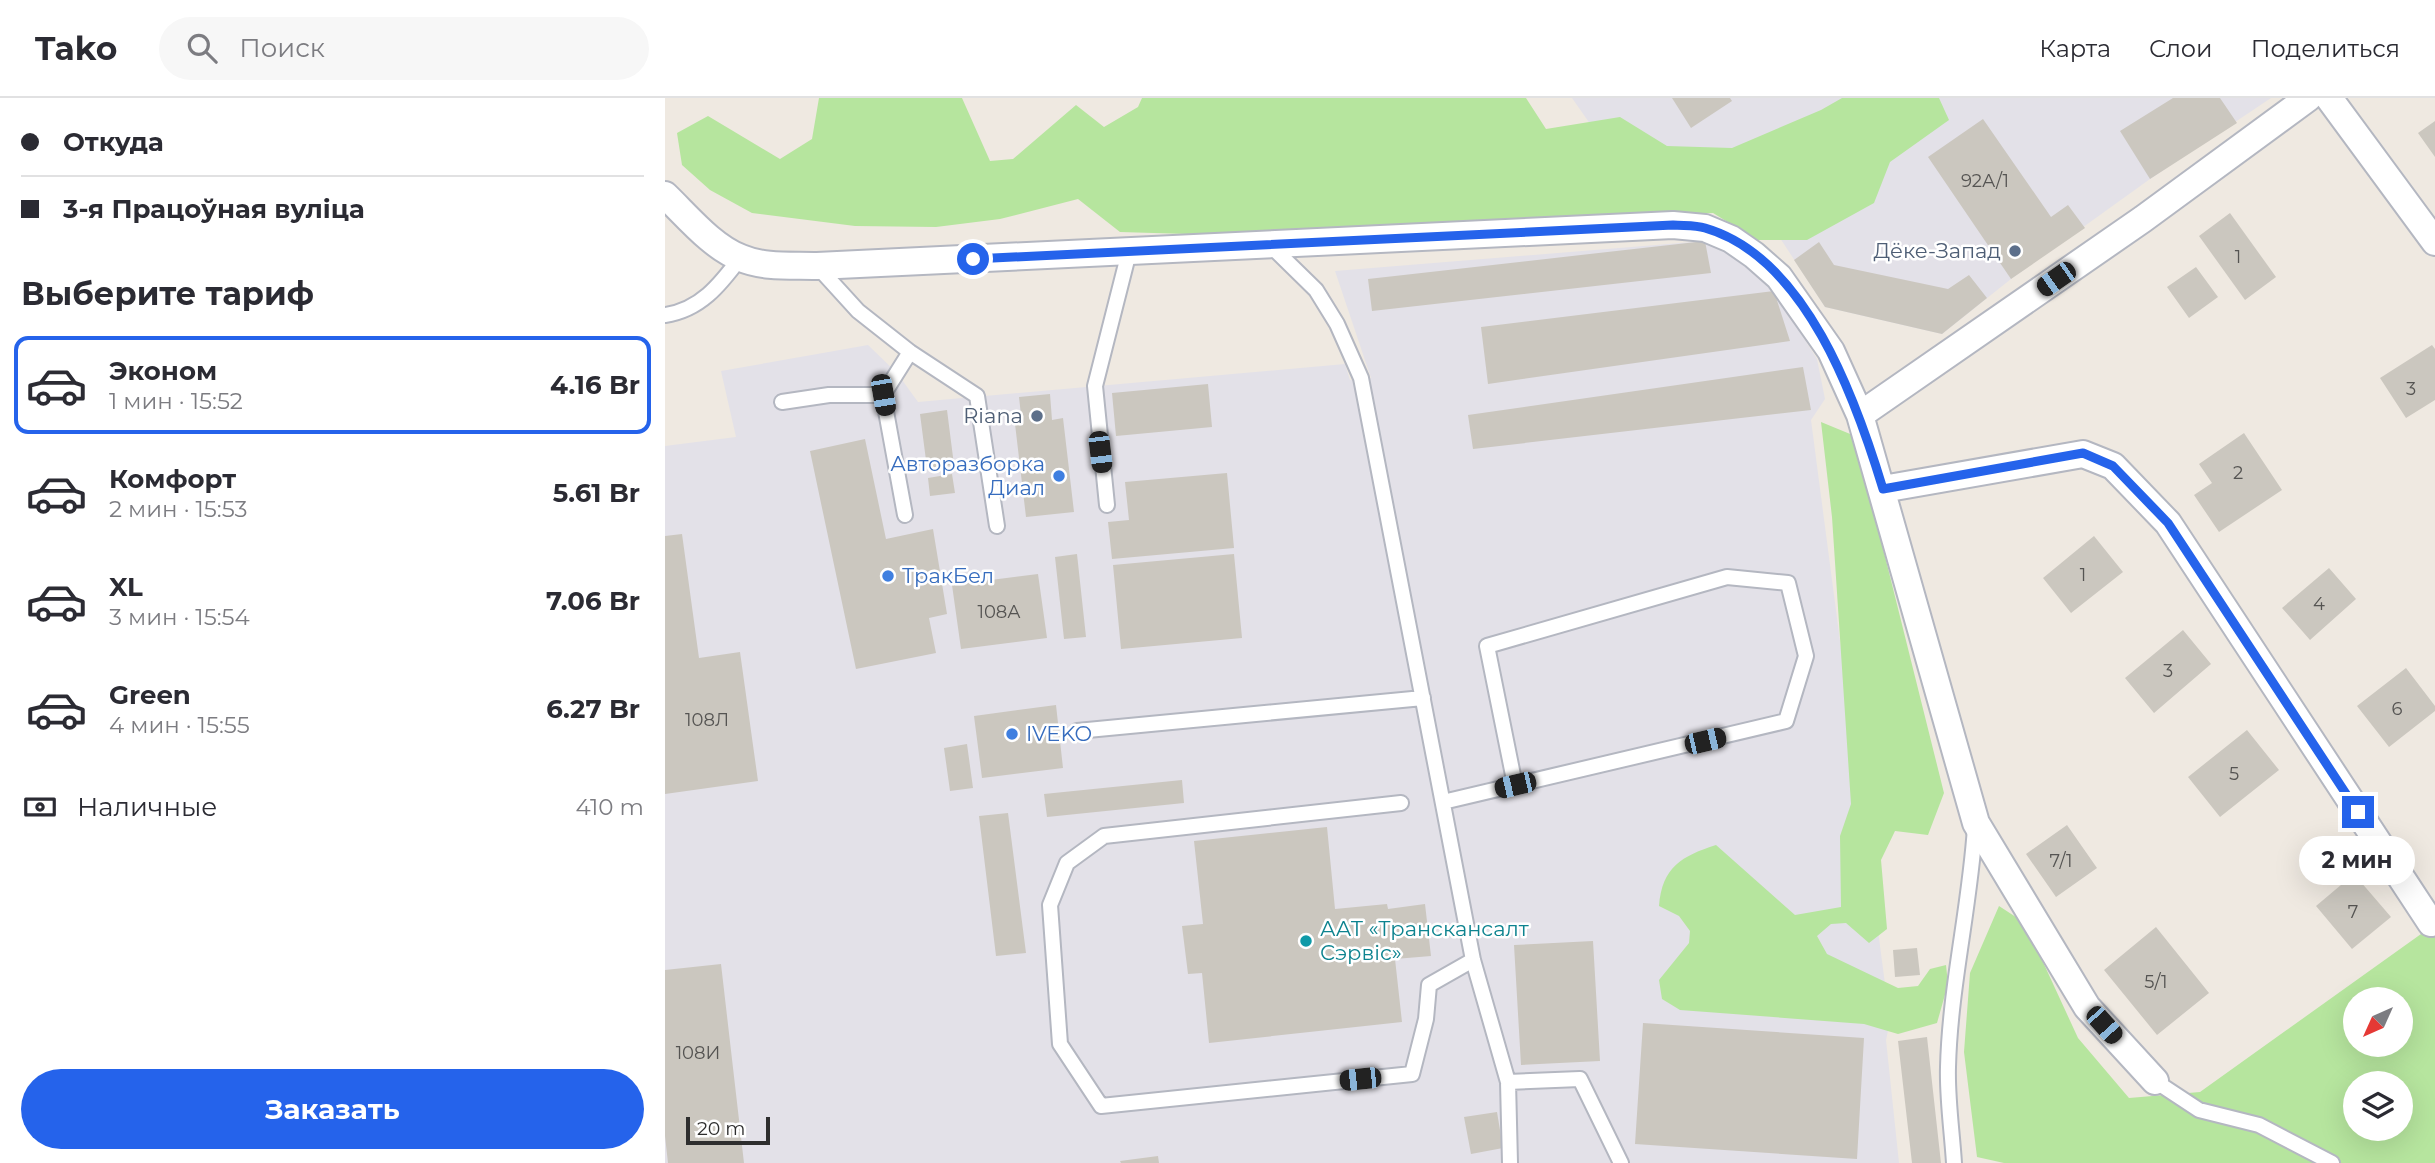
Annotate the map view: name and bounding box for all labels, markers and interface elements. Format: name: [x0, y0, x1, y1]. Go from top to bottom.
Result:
search box: [159, 17, 649, 80]
text: Tako: [35, 28, 117, 68]
icon: search: [183, 29, 221, 67]
text: Поиск: [239, 32, 325, 64]
text: Карта: [2039, 34, 2111, 63]
text: Слои: [2149, 34, 2213, 63]
text: Поделиться: [2251, 34, 2400, 63]
text: Откуда: [63, 126, 164, 158]
house number: 92А/1: [1961, 170, 2009, 192]
text: 3-я Працоўная вуліца: [63, 193, 365, 225]
place label: Дёке-Запад: [1874, 238, 2001, 263]
route start: [957, 243, 989, 275]
marker: Дёке-Запад: [2007, 243, 2023, 259]
house number: 1: [2235, 246, 2241, 268]
car: [2033, 258, 2080, 300]
text: Выберите тариф: [21, 274, 314, 313]
icon: car: [25, 354, 88, 417]
text: Эконом: [109, 355, 217, 387]
text: 4.16 Br: [550, 369, 640, 401]
car: [870, 372, 897, 418]
house number: 3: [2406, 378, 2416, 400]
text: 1 мин · 15:52: [109, 387, 243, 415]
place label: Riana: [963, 403, 1023, 428]
marker: Riana: [1029, 408, 1045, 424]
car: [1088, 430, 1113, 474]
place label: Авторазборка Диал: [890, 451, 1045, 500]
icon: car: [25, 462, 88, 525]
house number: 2: [2233, 462, 2243, 484]
text: Комфорт: [109, 463, 236, 495]
marker: Авторазборка Диал: [1051, 468, 1067, 484]
text: 5.61 Br: [553, 477, 640, 509]
text: 2 мин · 15:53: [109, 495, 248, 523]
place label: ТракБел: [902, 563, 994, 588]
house number: 1: [2080, 564, 2086, 586]
marker: ТракБел: [880, 568, 896, 584]
icon: car: [25, 570, 88, 633]
text: XL: [109, 571, 143, 603]
text: 7.06 Br: [546, 585, 640, 617]
house number: 4: [2313, 593, 2325, 615]
house number: 108А: [977, 601, 1021, 623]
text: 3 мин · 15:54: [109, 603, 250, 631]
house number: 3: [2163, 660, 2173, 682]
icon: car: [25, 678, 88, 741]
text: Green: [109, 679, 191, 711]
text: 6.27 Br: [546, 693, 640, 725]
house number: 6: [2392, 698, 2403, 720]
house number: 108Л: [685, 709, 729, 731]
text: 4 мин · 15:55: [109, 711, 250, 739]
place label: IVEKO: [1026, 721, 1092, 746]
marker: IVEKO: [1004, 726, 1020, 742]
car: [1683, 726, 1728, 756]
house number: 5: [2229, 763, 2239, 785]
car: [1493, 770, 1538, 800]
icon: cash: [21, 788, 59, 826]
text: Наличные: [77, 791, 217, 823]
text: 410 m: [575, 793, 644, 821]
route end: [2342, 796, 2374, 828]
callout: 2 мин: [2300, 836, 2416, 886]
text: 2 мин: [2321, 846, 2393, 874]
house number: 7/1: [2050, 850, 2072, 872]
house number: 7: [2348, 901, 2358, 923]
place label: ААТ «Транскансалт Сэрвіс»: [1320, 916, 1529, 965]
marker: ААТ «Транскансалт Сэрвіс»: [1298, 933, 1314, 949]
house number: 5/1: [2144, 971, 2168, 993]
north arrow: [2343, 987, 2413, 1057]
map controls: [2343, 987, 2413, 1141]
car: [2083, 1002, 2126, 1048]
house number: 108И: [676, 1042, 720, 1064]
car: [1339, 1066, 1382, 1092]
button: Заказать: [21, 1069, 644, 1149]
button: layers: [2343, 1071, 2413, 1141]
scale bar: [686, 1114, 770, 1146]
text: 20 m: [697, 1117, 745, 1140]

